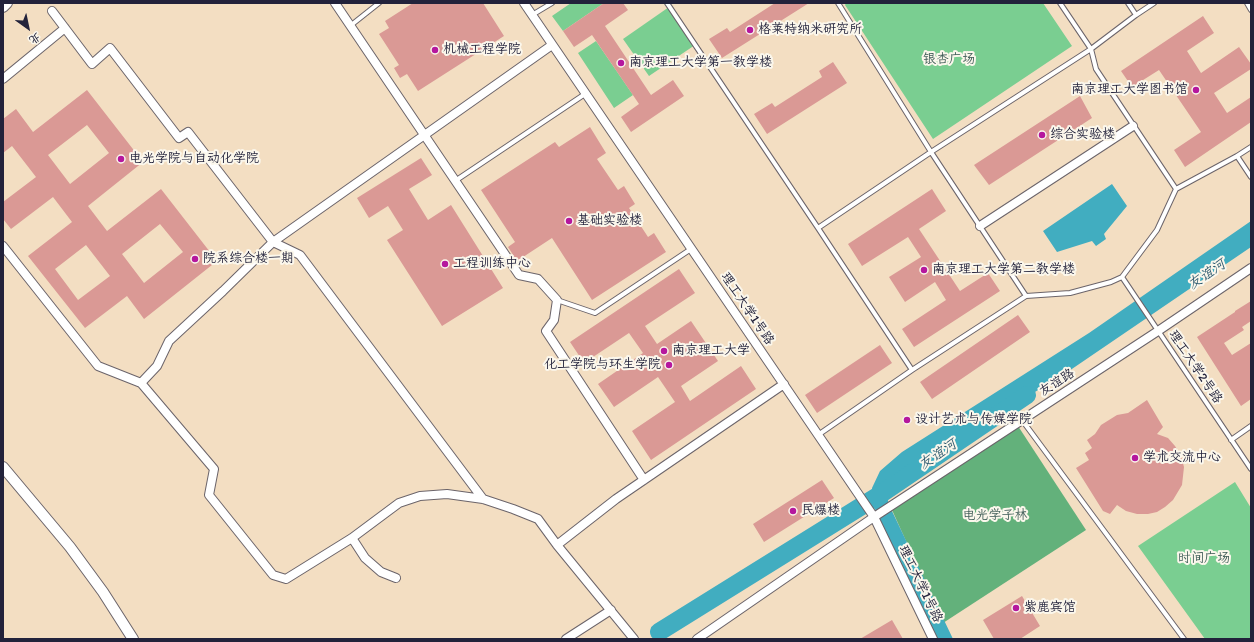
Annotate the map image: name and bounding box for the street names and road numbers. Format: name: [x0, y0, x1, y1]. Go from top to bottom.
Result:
street label: 理工大学1号路: [717, 270, 777, 348]
street label: 理工大学2号路: [1165, 327, 1225, 407]
street label: 友谊路: [1036, 366, 1078, 400]
street label: 理工大学1号路: [895, 543, 945, 625]

